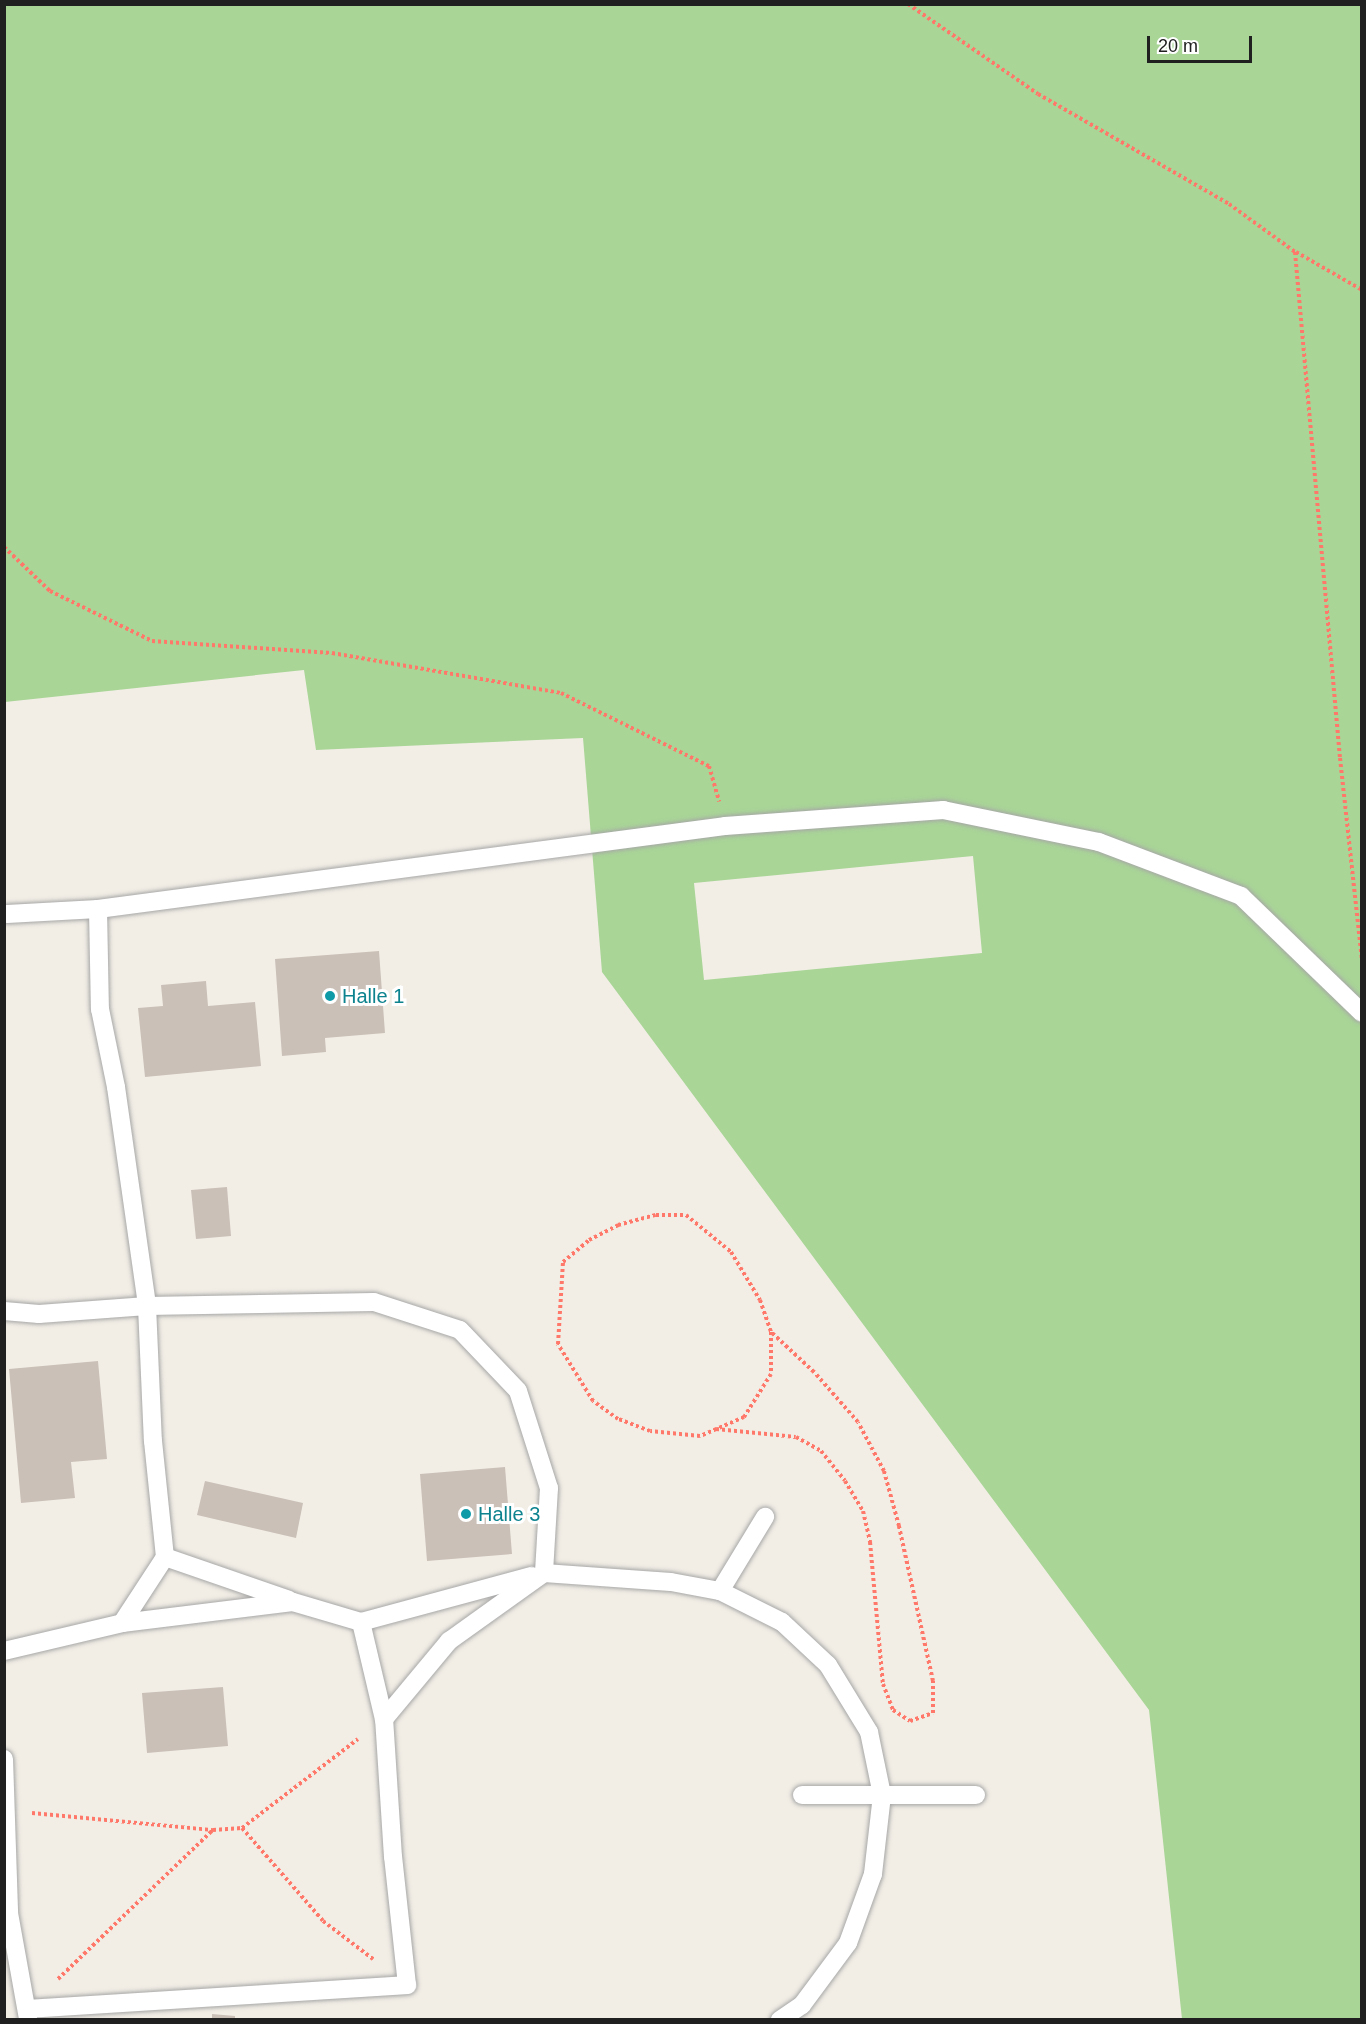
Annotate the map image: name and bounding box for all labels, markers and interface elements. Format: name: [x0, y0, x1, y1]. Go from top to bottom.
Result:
scale bar: [1150, 24, 1255, 62]
text: 20 m: [1158, 36, 1198, 56]
place label: Halle 1: [342, 984, 404, 1008]
marker: Halle 1: [323, 989, 337, 1003]
place label: Halle 3: [478, 1502, 540, 1526]
marker: Halle 3: [459, 1507, 473, 1521]

